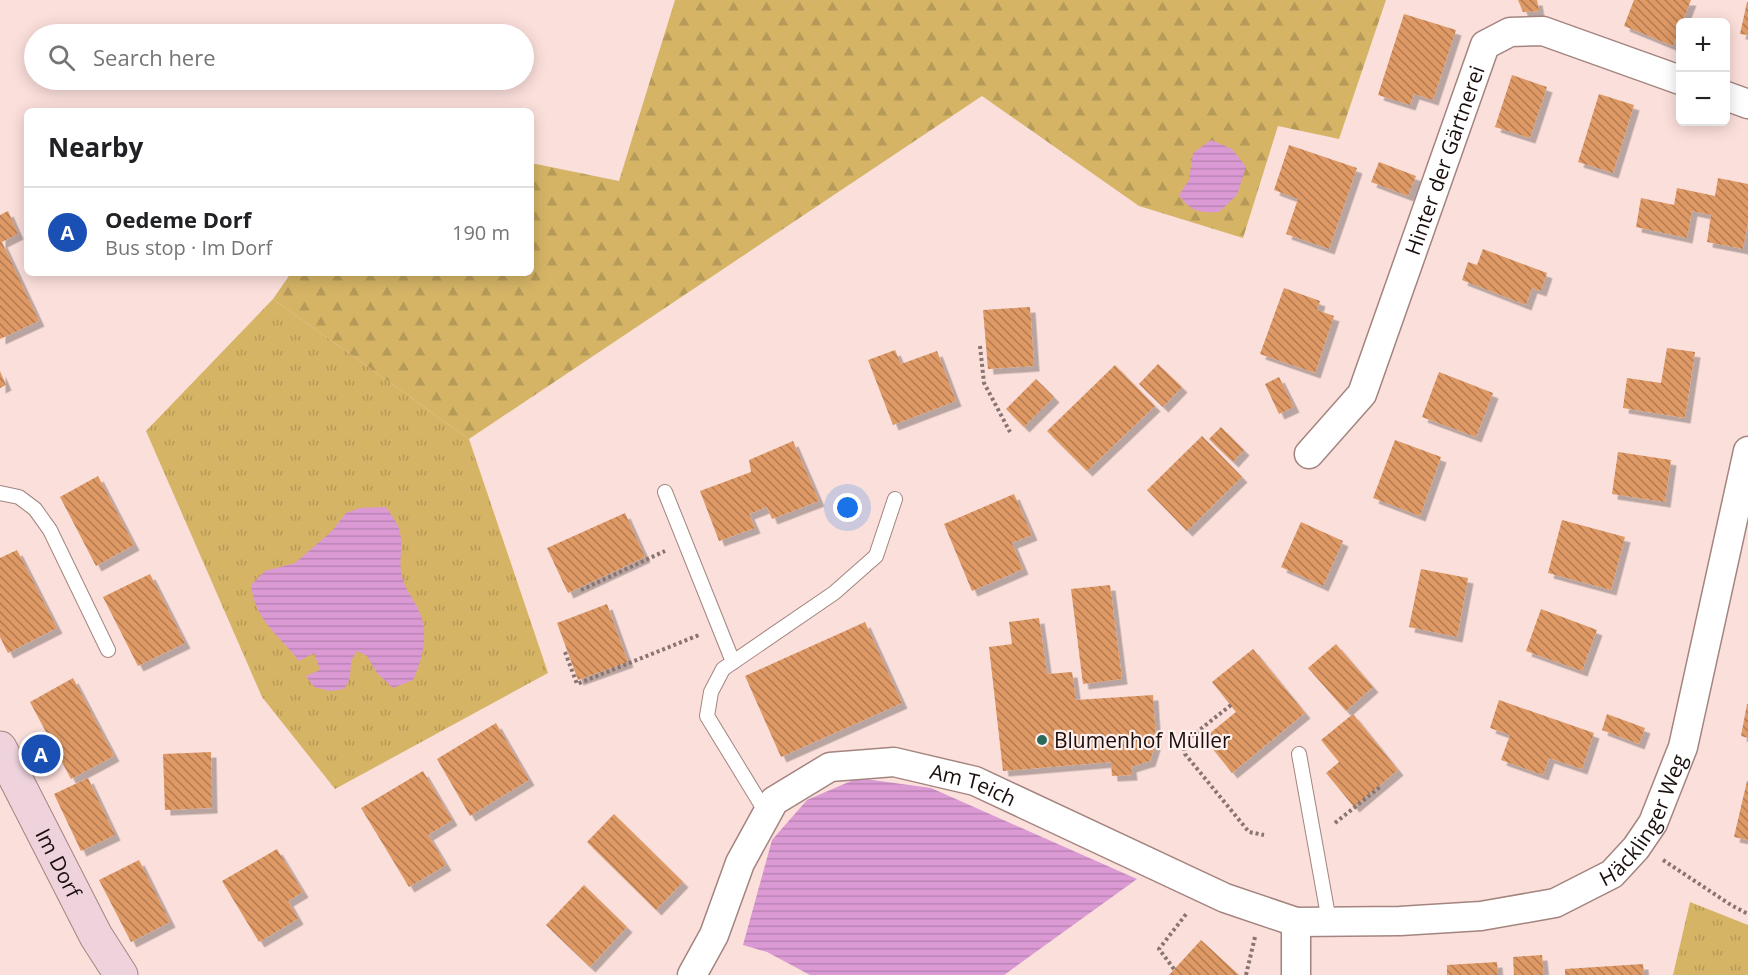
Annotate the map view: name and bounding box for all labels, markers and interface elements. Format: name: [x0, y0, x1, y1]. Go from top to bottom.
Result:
map controls: [1676, 18, 1730, 126]
button: +: [1676, 18, 1730, 72]
search box: [24, 24, 534, 90]
icon: search: [45, 41, 78, 74]
text: Search here: [93, 42, 216, 72]
street label: Hinter der Gärtnerei: [1398, 62, 1491, 259]
button: −: [1676, 72, 1730, 126]
text: Nearby: [48, 129, 143, 165]
text: Oedeme Dorf: [105, 204, 251, 234]
text: A: [61, 219, 74, 246]
text: 190 m: [452, 219, 510, 246]
text: Bus stop · Im Dorf: [105, 234, 272, 261]
your location: [833, 493, 862, 522]
place label: Blumenhof Müller: [1054, 726, 1231, 754]
pin: A: [22, 732, 60, 777]
marker: Blumenhof Müller: [1035, 733, 1049, 747]
street label: Häcklinger Weg: [1594, 750, 1693, 892]
street label: Am Teich: [927, 757, 1021, 812]
street label: Im Dorf: [29, 823, 89, 904]

